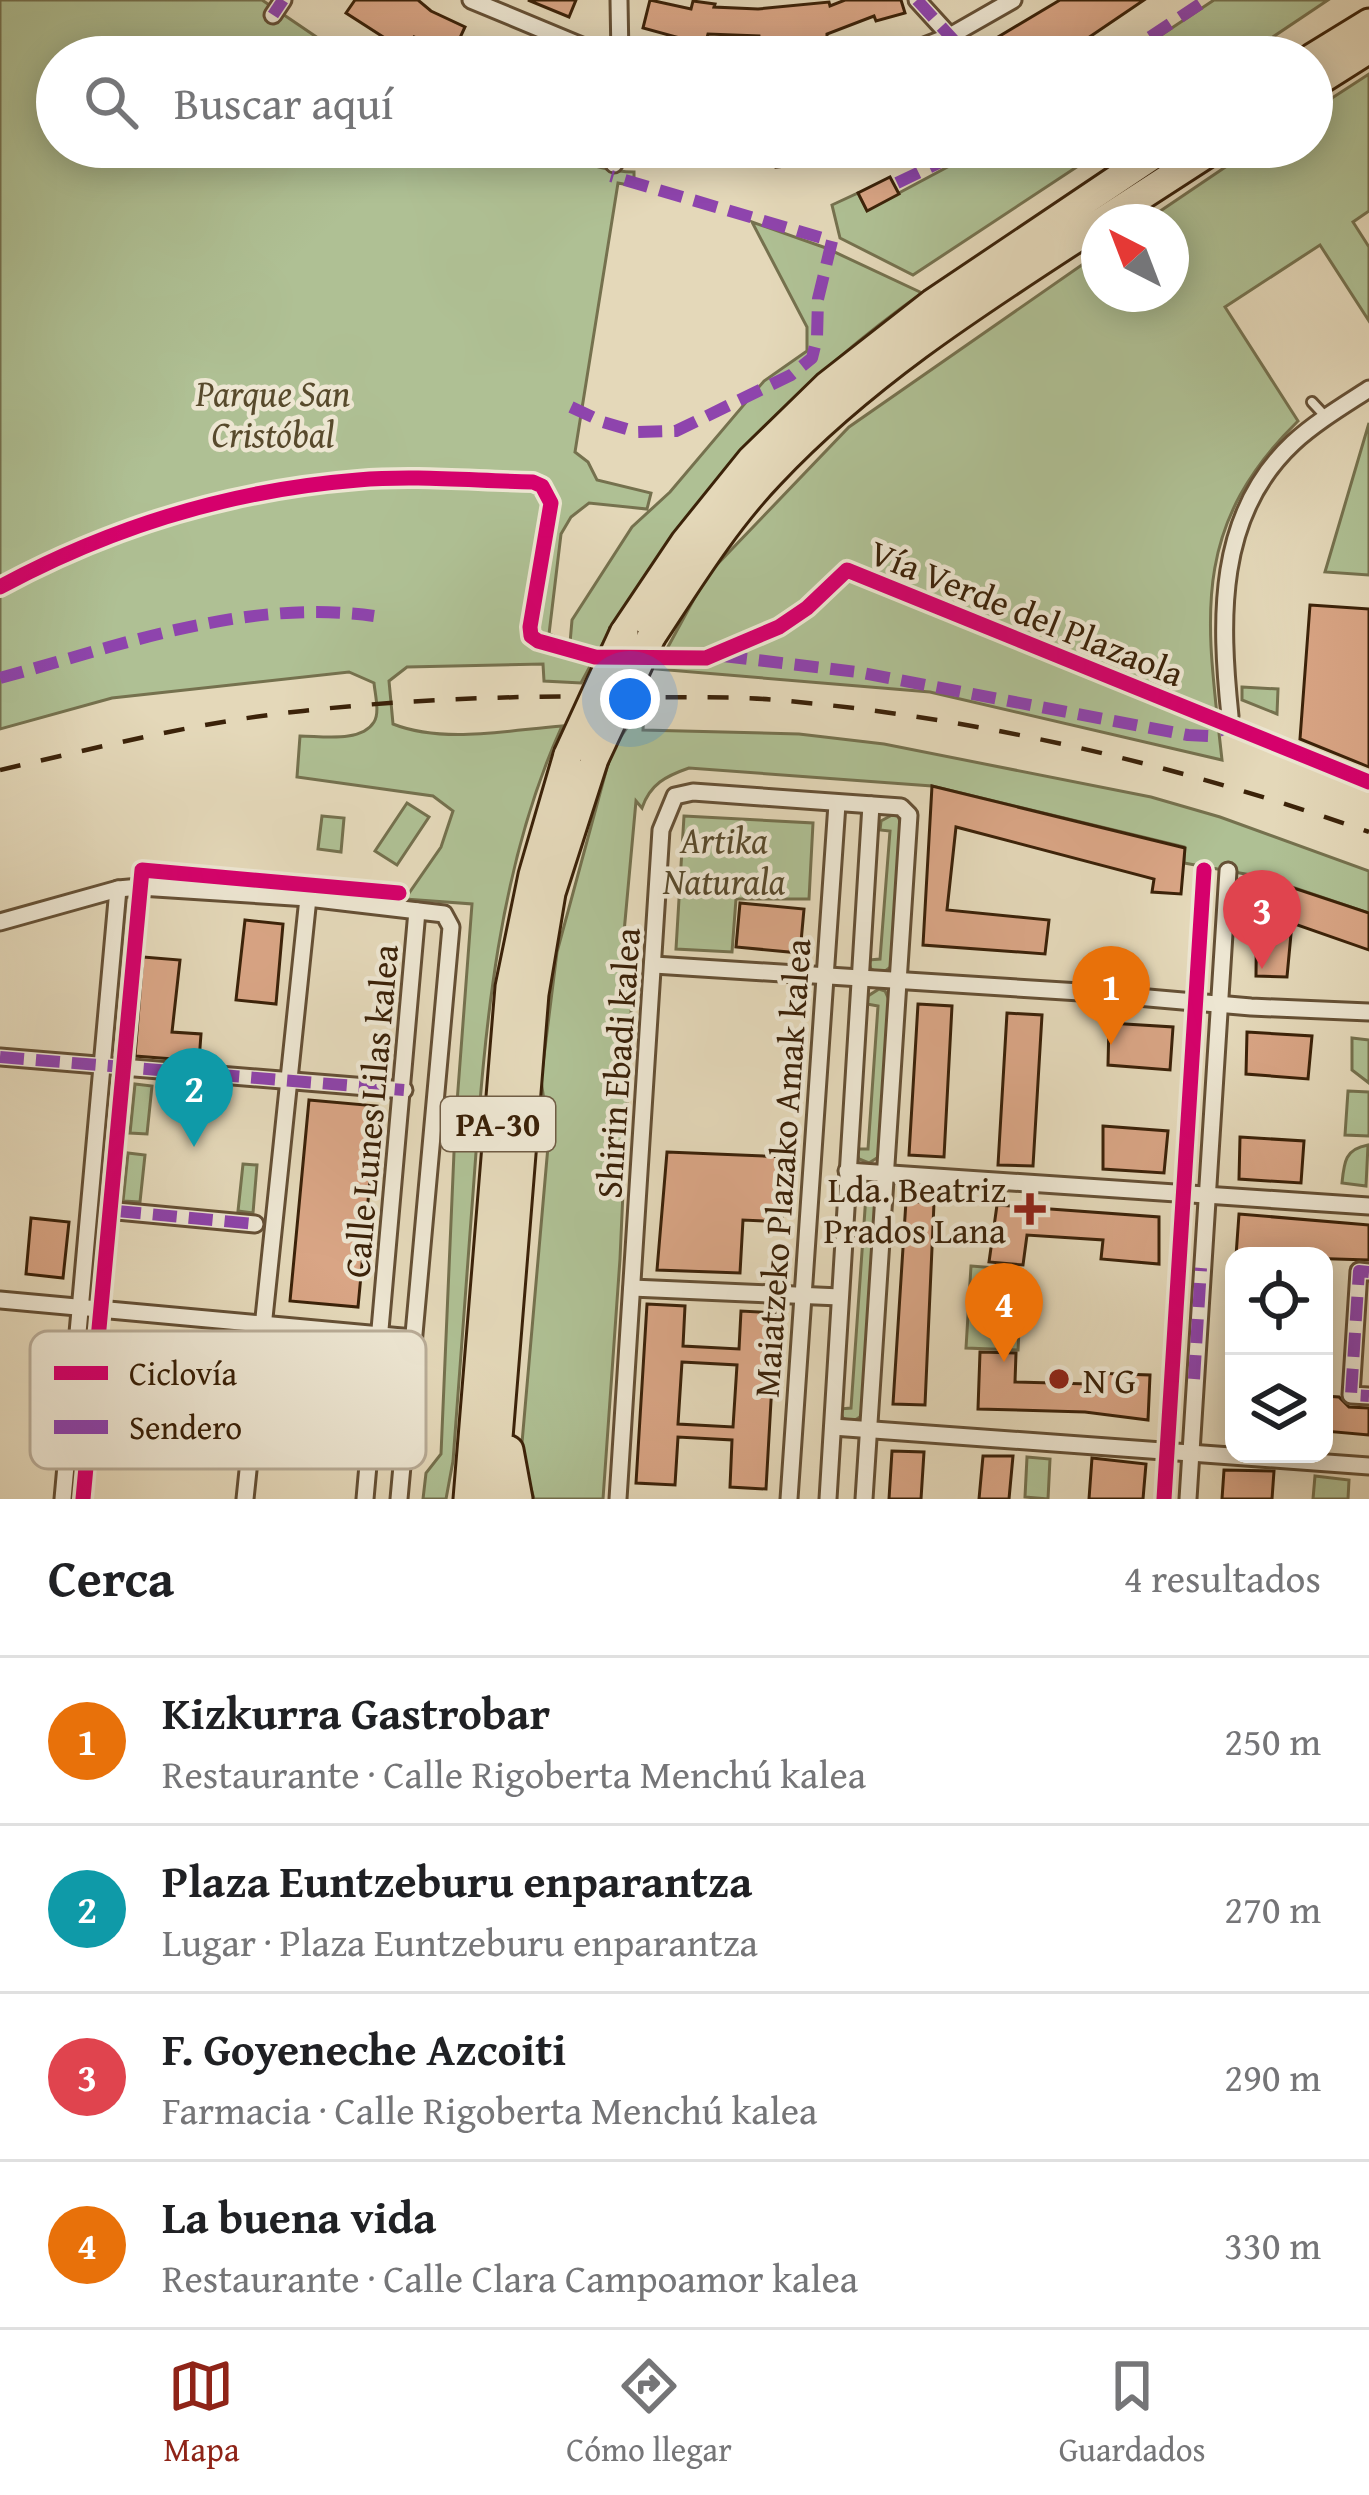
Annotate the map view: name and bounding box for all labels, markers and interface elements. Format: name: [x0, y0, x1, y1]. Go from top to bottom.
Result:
search box: [36, 36, 1333, 168]
icon: search: [78, 69, 144, 135]
text: Buscar aquí: [174, 70, 393, 135]
north arrow: [1081, 204, 1189, 312]
park label: Parque San Cristóbal: [195, 366, 350, 460]
street label: Vía Verde del Plazaola: [862, 525, 1192, 699]
your location: [600, 669, 660, 729]
park label: Artika Naturala: [662, 813, 786, 907]
pin: 3: [1223, 870, 1301, 969]
street label: Shirin Ebadi kalea: [581, 926, 653, 1200]
street label: Maiatzeko Plazako Amak kalea: [739, 937, 823, 1399]
street label: Calle Lunes Lilas kalea: [329, 942, 411, 1280]
pin: 1: [1072, 946, 1150, 1045]
pin: 2: [155, 1048, 233, 1147]
road number: PA-30: [441, 1097, 555, 1151]
place label: Lda. Beatriz Prados Lana: [824, 1162, 1006, 1256]
marker: Lda. Beatriz Prados Lana: [1017, 1196, 1043, 1222]
map controls: [1225, 1247, 1333, 1463]
button: locate: [1225, 1247, 1333, 1355]
pin: 4: [965, 1263, 1043, 1362]
legend: [30, 1331, 426, 1469]
text: Ciclovía: [129, 1349, 237, 1397]
place label: N G: [1083, 1353, 1136, 1406]
button: layers: [1225, 1355, 1333, 1463]
marker: N G: [1046, 1366, 1072, 1392]
text: Sendero: [129, 1403, 242, 1451]
text: Cerca: [48, 1540, 174, 1615]
text: 4 resultados: [1124, 1549, 1321, 1606]
text: Kizkurra Gastrobar: [162, 1680, 550, 1745]
text: 1: [77, 1712, 97, 1769]
text: 250 m: [1224, 1712, 1321, 1769]
text: Restaurante · Calle Rigoberta Menchú kalea: [162, 1745, 866, 1802]
text: Plaza Euntzeburu enparantza: [162, 1848, 752, 1913]
text: 2: [77, 1880, 97, 1937]
text: 270 m: [1224, 1880, 1321, 1937]
text: Lugar · Plaza Euntzeburu enparantza: [162, 1913, 758, 1970]
text: F. Goyeneche Azcoiti: [162, 2016, 566, 2081]
text: 3: [77, 2048, 97, 2105]
text: 290 m: [1224, 2048, 1321, 2105]
text: Farmacia · Calle Rigoberta Menchú kalea: [162, 2081, 817, 2138]
text: La buena vida: [162, 2184, 436, 2249]
text: 4: [77, 2216, 97, 2273]
text: 330 m: [1224, 2216, 1321, 2273]
text: Restaurante · Calle Clara Campoamor kalea: [162, 2249, 858, 2306]
tab: Mapa: [163, 2353, 239, 2473]
tab: Cómo llegar: [566, 2353, 732, 2473]
tab: Guardados: [1059, 2353, 1206, 2473]

